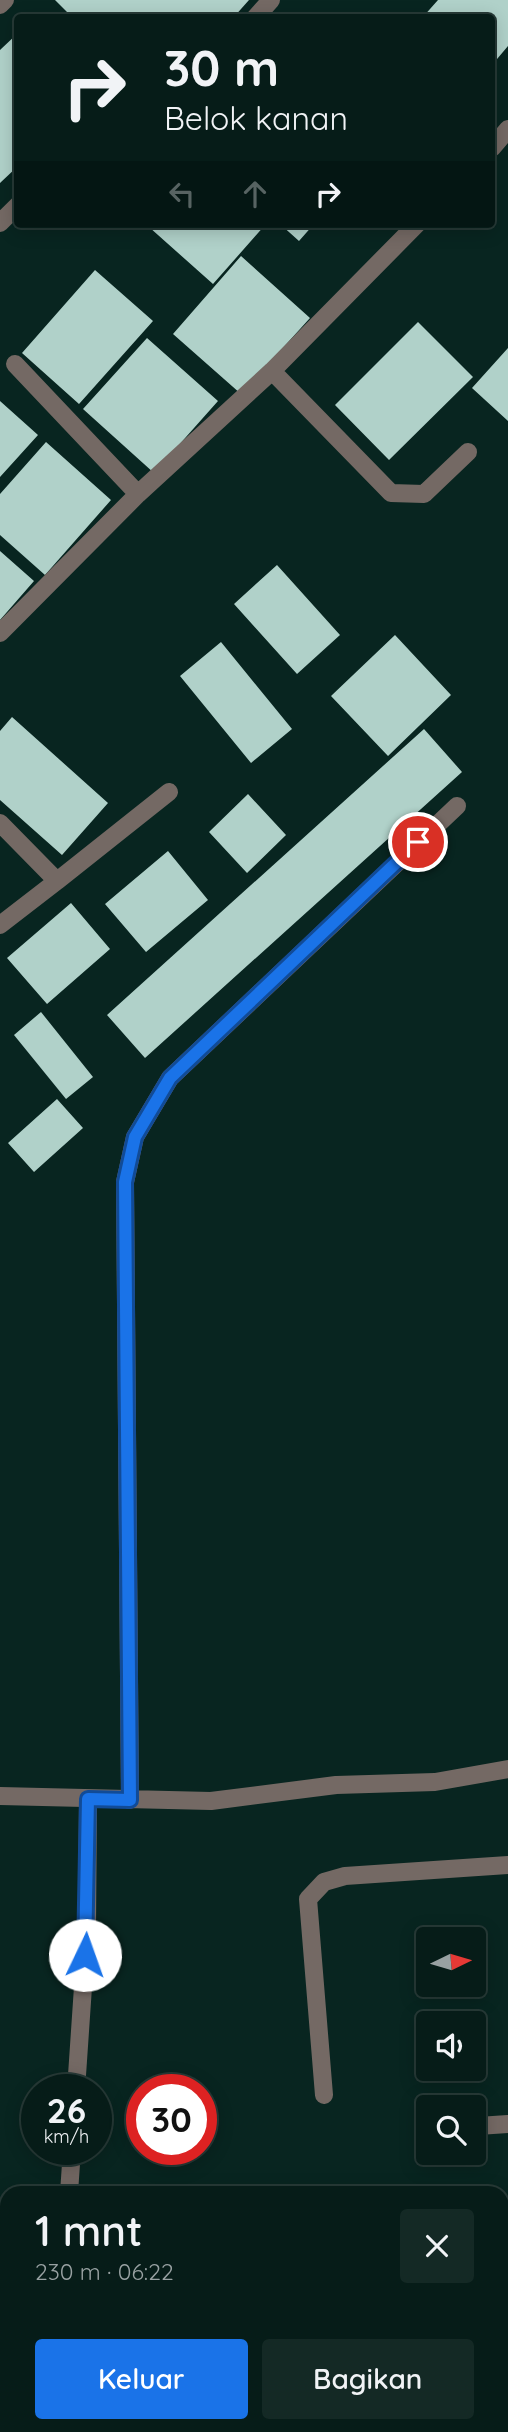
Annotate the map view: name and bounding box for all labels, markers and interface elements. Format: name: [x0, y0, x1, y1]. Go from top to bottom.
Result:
text: 30 m: [164, 37, 279, 98]
icon: right: [49, 42, 140, 133]
text: Belok kanan: [164, 98, 348, 138]
icon: left: [163, 175, 201, 213]
icon: ahead: [236, 175, 274, 213]
icon: right: [309, 175, 347, 213]
pin: [388, 812, 448, 872]
icon: arrive: [399, 823, 437, 861]
position arrow: [48, 1918, 122, 1992]
north arrow: [416, 1927, 486, 1997]
map controls: [416, 1927, 486, 2165]
button: sound: [416, 2011, 486, 2081]
speed limit sign: 30: [126, 2074, 217, 2165]
text: 26: [47, 2088, 86, 2132]
button: search: [416, 2095, 486, 2165]
text: km/h: [44, 2125, 89, 2148]
text: 1 mnt: [35, 2204, 142, 2257]
button: close: [400, 2209, 474, 2283]
text: 230 m · 06:22: [35, 2257, 174, 2286]
button: Keluar: [35, 2339, 248, 2419]
button: Bagikan: [262, 2339, 474, 2419]

